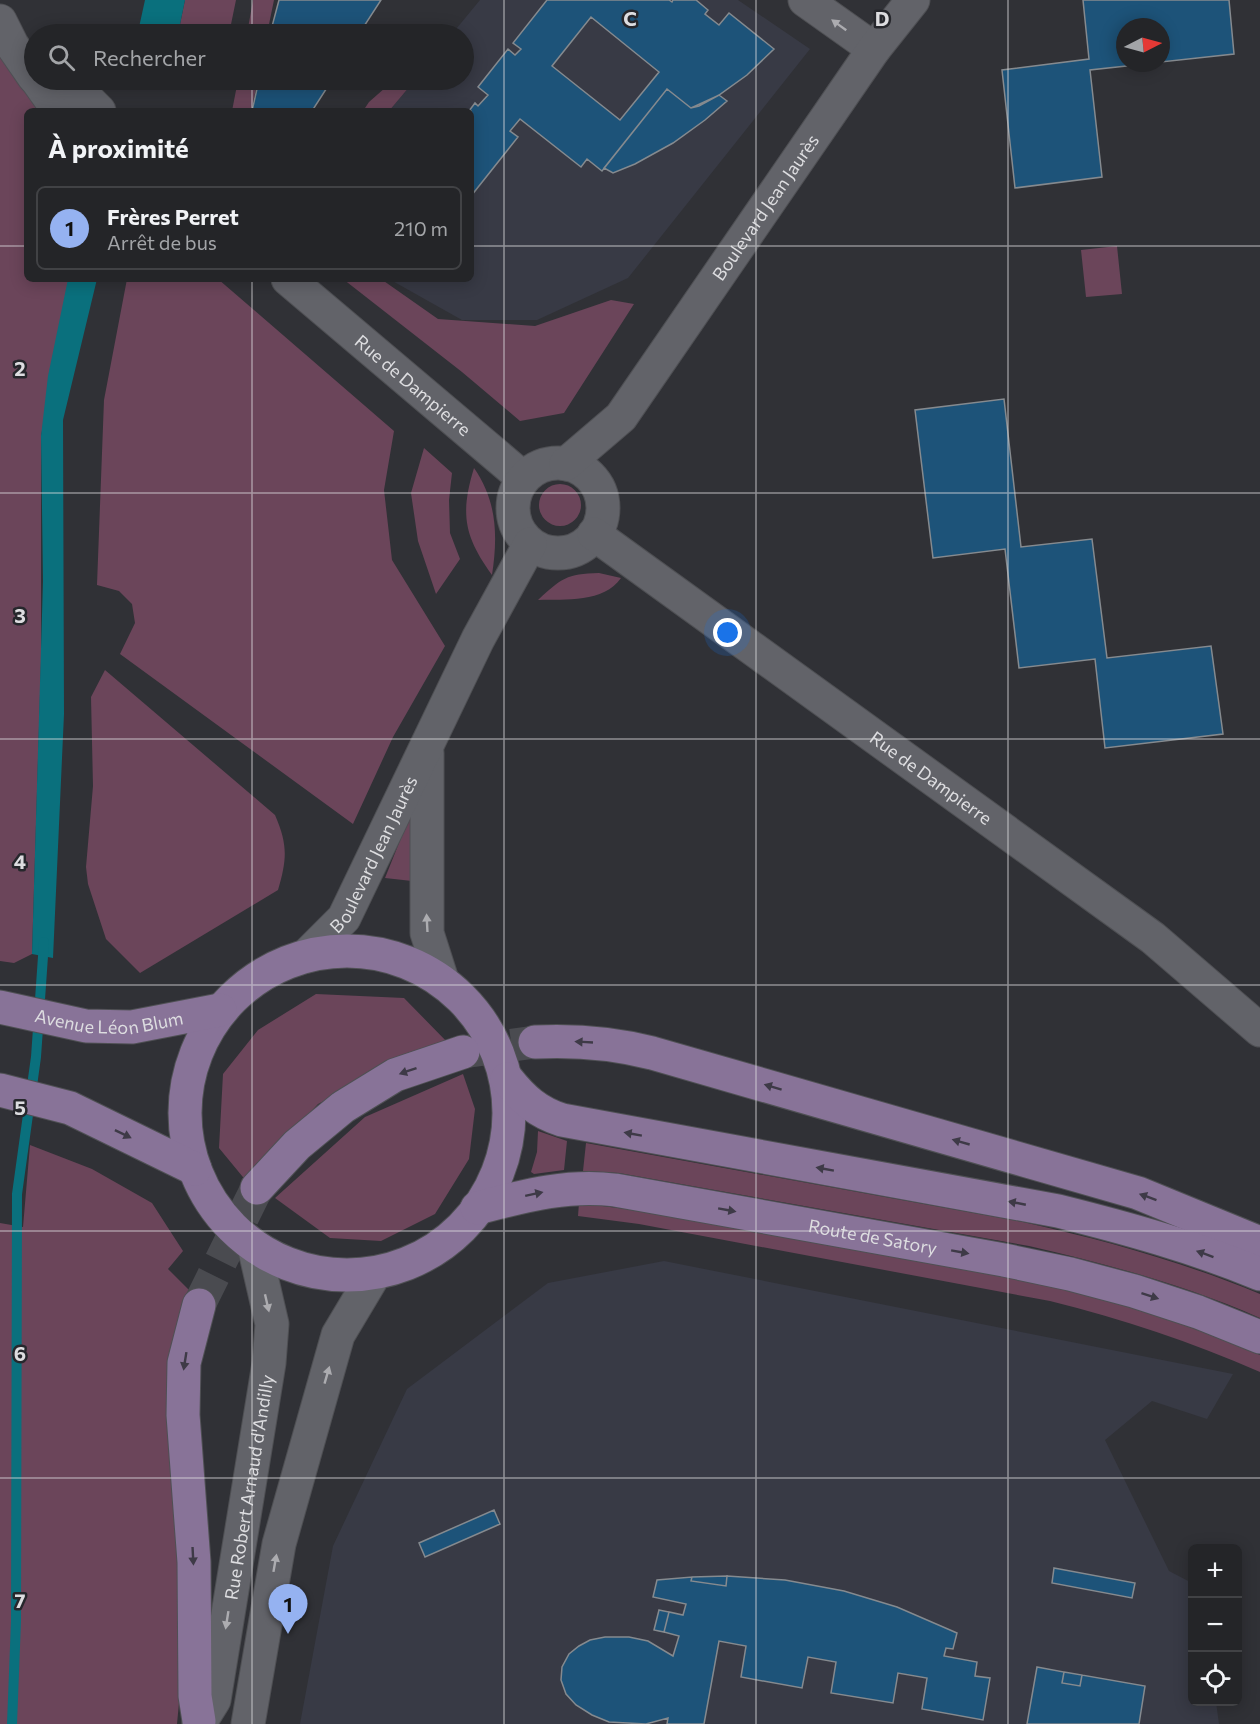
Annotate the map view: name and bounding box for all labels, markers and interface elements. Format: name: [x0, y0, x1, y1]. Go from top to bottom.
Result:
text: C: [623, 6, 637, 30]
text: D: [875, 6, 889, 30]
north arrow: [1116, 18, 1170, 72]
one-way arrow: [832, 19, 848, 31]
search box: [24, 24, 474, 90]
icon: search: [45, 41, 78, 74]
text: Rechercher: [93, 44, 206, 71]
street label: Boulevard Jean Jaurès: [707, 130, 823, 285]
text: À proximité: [48, 132, 189, 163]
text: Frères Perret: [107, 203, 239, 230]
text: 1: [65, 216, 74, 240]
text: 210 m: [394, 216, 448, 240]
text: Arrêt de bus: [107, 230, 217, 254]
street label: Rue de Dampierre: [351, 330, 476, 440]
text: 2: [14, 356, 26, 380]
text: 3: [14, 603, 26, 627]
your location: [713, 618, 742, 647]
street label: Rue de Dampierre: [866, 726, 996, 829]
street label: Boulevard Jean Jaurès: [325, 772, 422, 937]
text: 4: [14, 849, 26, 873]
one-way arrow: [423, 914, 432, 933]
street label: Avenue Léon Blum: [33, 1004, 185, 1039]
one-way arrow: [575, 1037, 594, 1046]
one-way arrow: [398, 1067, 416, 1077]
one-way arrow: [764, 1082, 782, 1091]
text: 5: [14, 1095, 26, 1119]
one-way arrow: [624, 1129, 643, 1138]
one-way arrow: [114, 1130, 131, 1139]
one-way arrow: [952, 1137, 970, 1146]
one-way arrow: [816, 1164, 835, 1173]
one-way arrow: [525, 1188, 543, 1198]
one-way arrow: [1139, 1192, 1157, 1201]
one-way arrow: [1007, 1198, 1026, 1207]
one-way arrow: [717, 1206, 736, 1215]
street label: Route de Satory: [807, 1214, 939, 1259]
one-way arrow: [951, 1248, 970, 1257]
one-way arrow: [1196, 1248, 1214, 1258]
one-way arrow: [1141, 1292, 1159, 1302]
one-way arrow: [263, 1294, 272, 1313]
text: 6: [14, 1341, 26, 1365]
one-way arrow: [180, 1352, 189, 1371]
one-way arrow: [323, 1366, 332, 1384]
street label: Rue Robert Arnaud d'Andilly: [220, 1373, 278, 1601]
map controls: [1188, 1544, 1242, 1706]
button: +: [1188, 1544, 1242, 1598]
one-way arrow: [188, 1546, 198, 1565]
one-way arrow: [271, 1553, 280, 1572]
pin: 1: [268, 1584, 308, 1634]
text: 7: [15, 1588, 26, 1612]
button: −: [1188, 1598, 1242, 1652]
one-way arrow: [222, 1611, 231, 1630]
button: locate: [1188, 1652, 1242, 1706]

